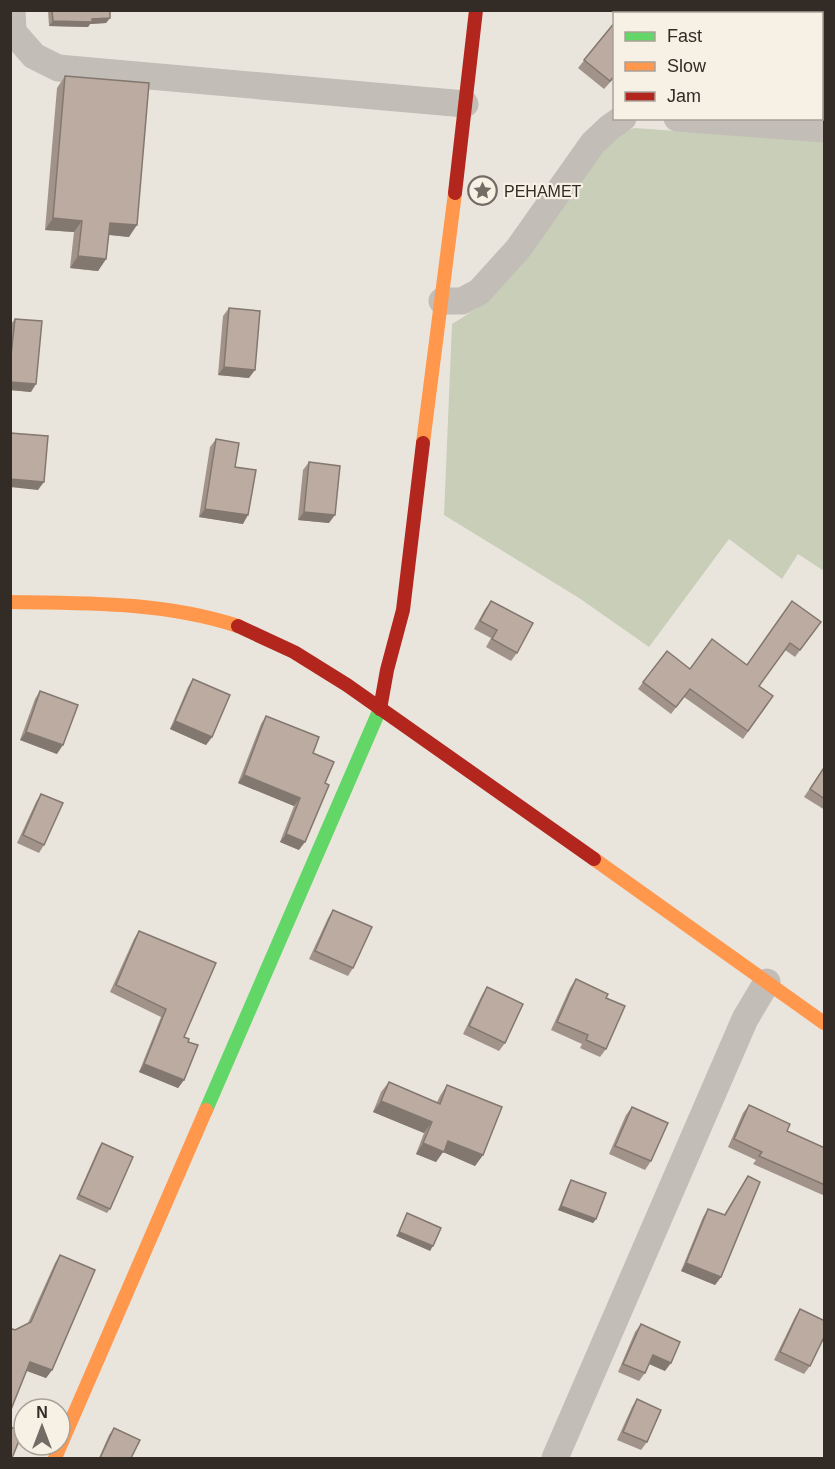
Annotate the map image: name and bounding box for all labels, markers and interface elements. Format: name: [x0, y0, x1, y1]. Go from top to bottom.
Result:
legend: [613, 12, 823, 120]
text: Fast: [667, 26, 702, 46]
text: Slow: [667, 56, 707, 76]
text: Jam: [667, 86, 701, 106]
place icon: PEHAMET: [467, 175, 499, 207]
place label: PEHAMET: [504, 183, 582, 200]
north arrow: [12, 1397, 72, 1457]
text: N: [36, 1404, 48, 1421]

